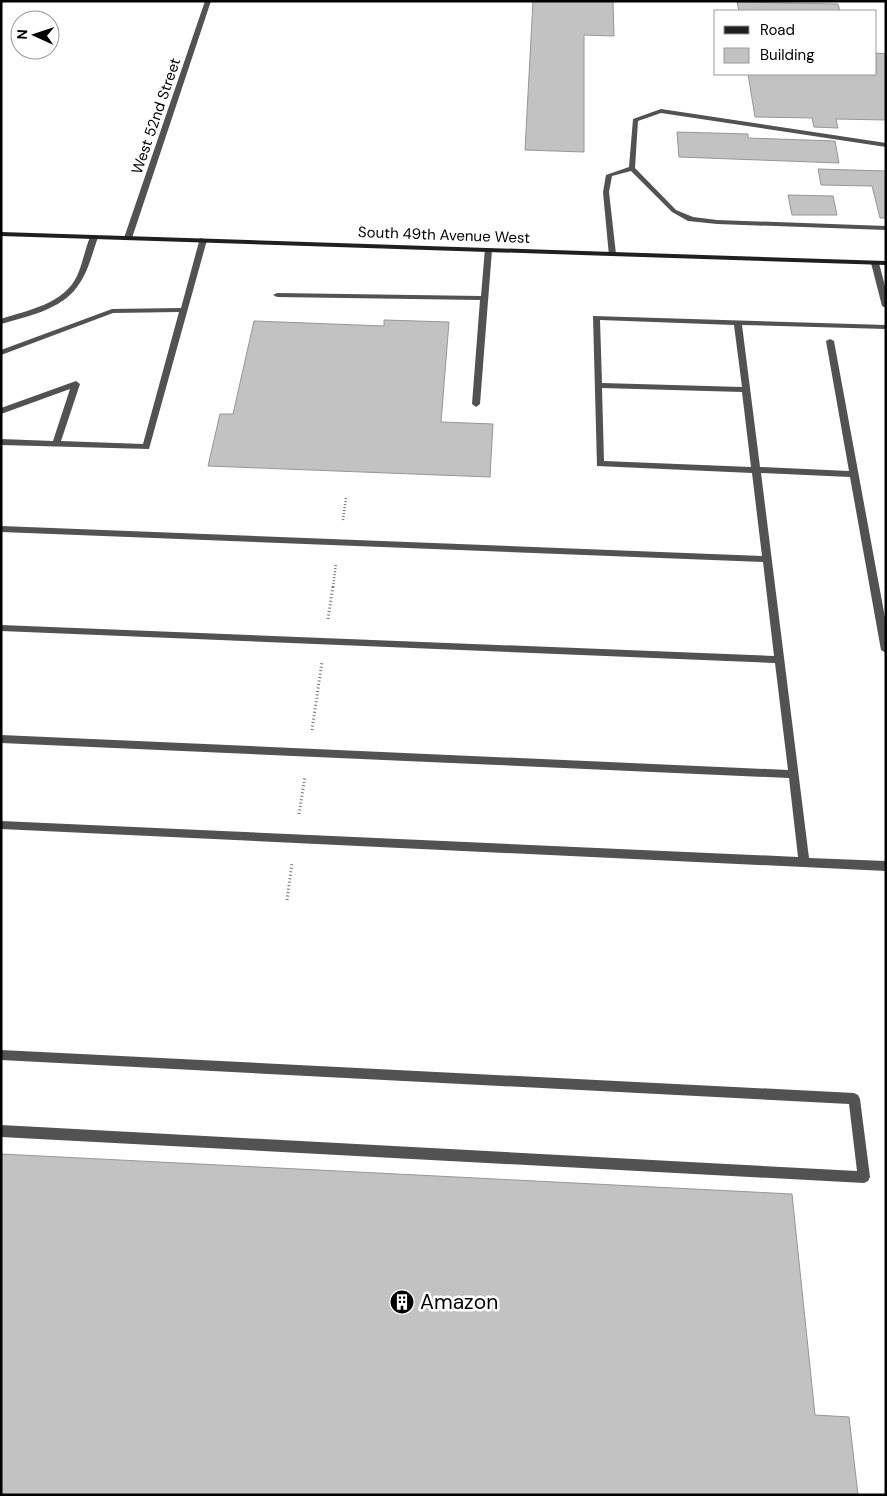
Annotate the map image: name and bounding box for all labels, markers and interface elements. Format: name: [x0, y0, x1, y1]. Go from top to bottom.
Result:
north arrow: [10, 10, 60, 60]
legend: [714, 10, 877, 75]
text: Road: [760, 20, 795, 40]
text: N: [13, 29, 31, 40]
text: Building: [760, 45, 815, 65]
street label: West 52nd Street: [127, 55, 185, 177]
street label: South 49th Avenue West: [358, 222, 530, 248]
place label: Amazon: [420, 1288, 498, 1316]
building icon: Amazon: [389, 1289, 415, 1315]

